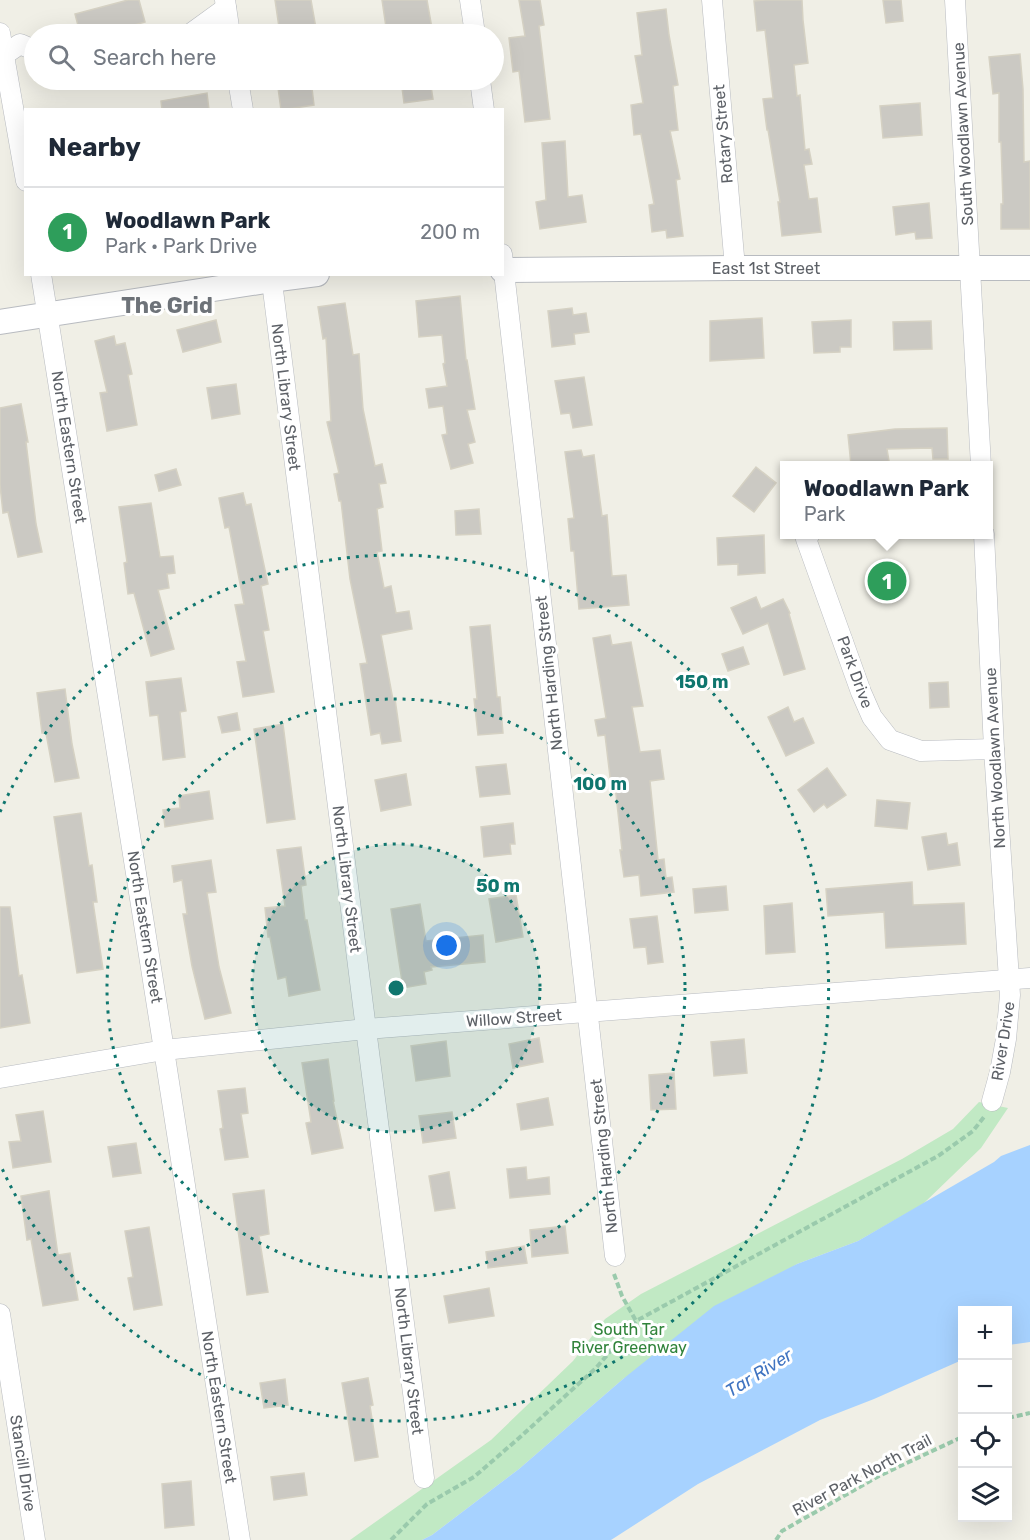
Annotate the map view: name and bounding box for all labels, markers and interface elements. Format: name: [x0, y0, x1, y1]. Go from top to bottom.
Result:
search box: [24, 24, 504, 90]
icon: search: [45, 41, 78, 74]
street label: South Woodlawn Avenue: [949, 42, 977, 226]
text: Search here: [93, 44, 216, 71]
street label: Rotary Street: [709, 84, 737, 184]
text: Nearby: [48, 132, 141, 163]
text: Woodlawn Park: [105, 207, 270, 234]
text: 1: [63, 220, 72, 244]
text: 200 m: [420, 220, 480, 244]
text: Park · Park Drive: [105, 234, 257, 258]
street label: East 1st Street: [712, 259, 820, 278]
district label: The Grid: [121, 292, 213, 319]
street label: North Library Street: [268, 322, 304, 472]
street label: North Eastern Street: [48, 369, 90, 525]
popup: [780, 461, 993, 539]
text: Woodlawn Park: [804, 475, 969, 502]
text: Park: [804, 502, 845, 526]
pin: 1: [868, 558, 906, 604]
street label: North Harding Street: [531, 595, 567, 751]
street label: Park Drive: [833, 633, 877, 711]
street label: North Woodlawn Avenue: [981, 667, 1009, 849]
text: 150 m: [675, 671, 729, 693]
text: 100 m: [573, 773, 627, 795]
street label: North Library Street: [329, 804, 365, 954]
street label: North Eastern Street: [124, 849, 166, 1005]
text: 50 m: [476, 875, 520, 897]
your location: [432, 931, 461, 960]
centre of rings: [386, 978, 406, 998]
street label: River Drive: [987, 1000, 1019, 1082]
street label: Willow Street: [465, 1005, 563, 1031]
street label: North Harding Street: [586, 1078, 622, 1234]
street label: North Library Street: [391, 1286, 427, 1436]
map controls: [958, 1306, 1012, 1522]
button: +: [958, 1306, 1012, 1360]
park label: South Tar River Greenway: [571, 1320, 687, 1357]
street label: North Eastern Street: [198, 1329, 240, 1485]
water label: Tar River: [722, 1343, 797, 1402]
button: −: [958, 1360, 1012, 1414]
street label: Stancill Drive: [6, 1413, 40, 1513]
button: locate: [958, 1414, 1012, 1468]
street label: River Park North Trail: [789, 1430, 935, 1520]
button: layers: [958, 1468, 1012, 1522]

